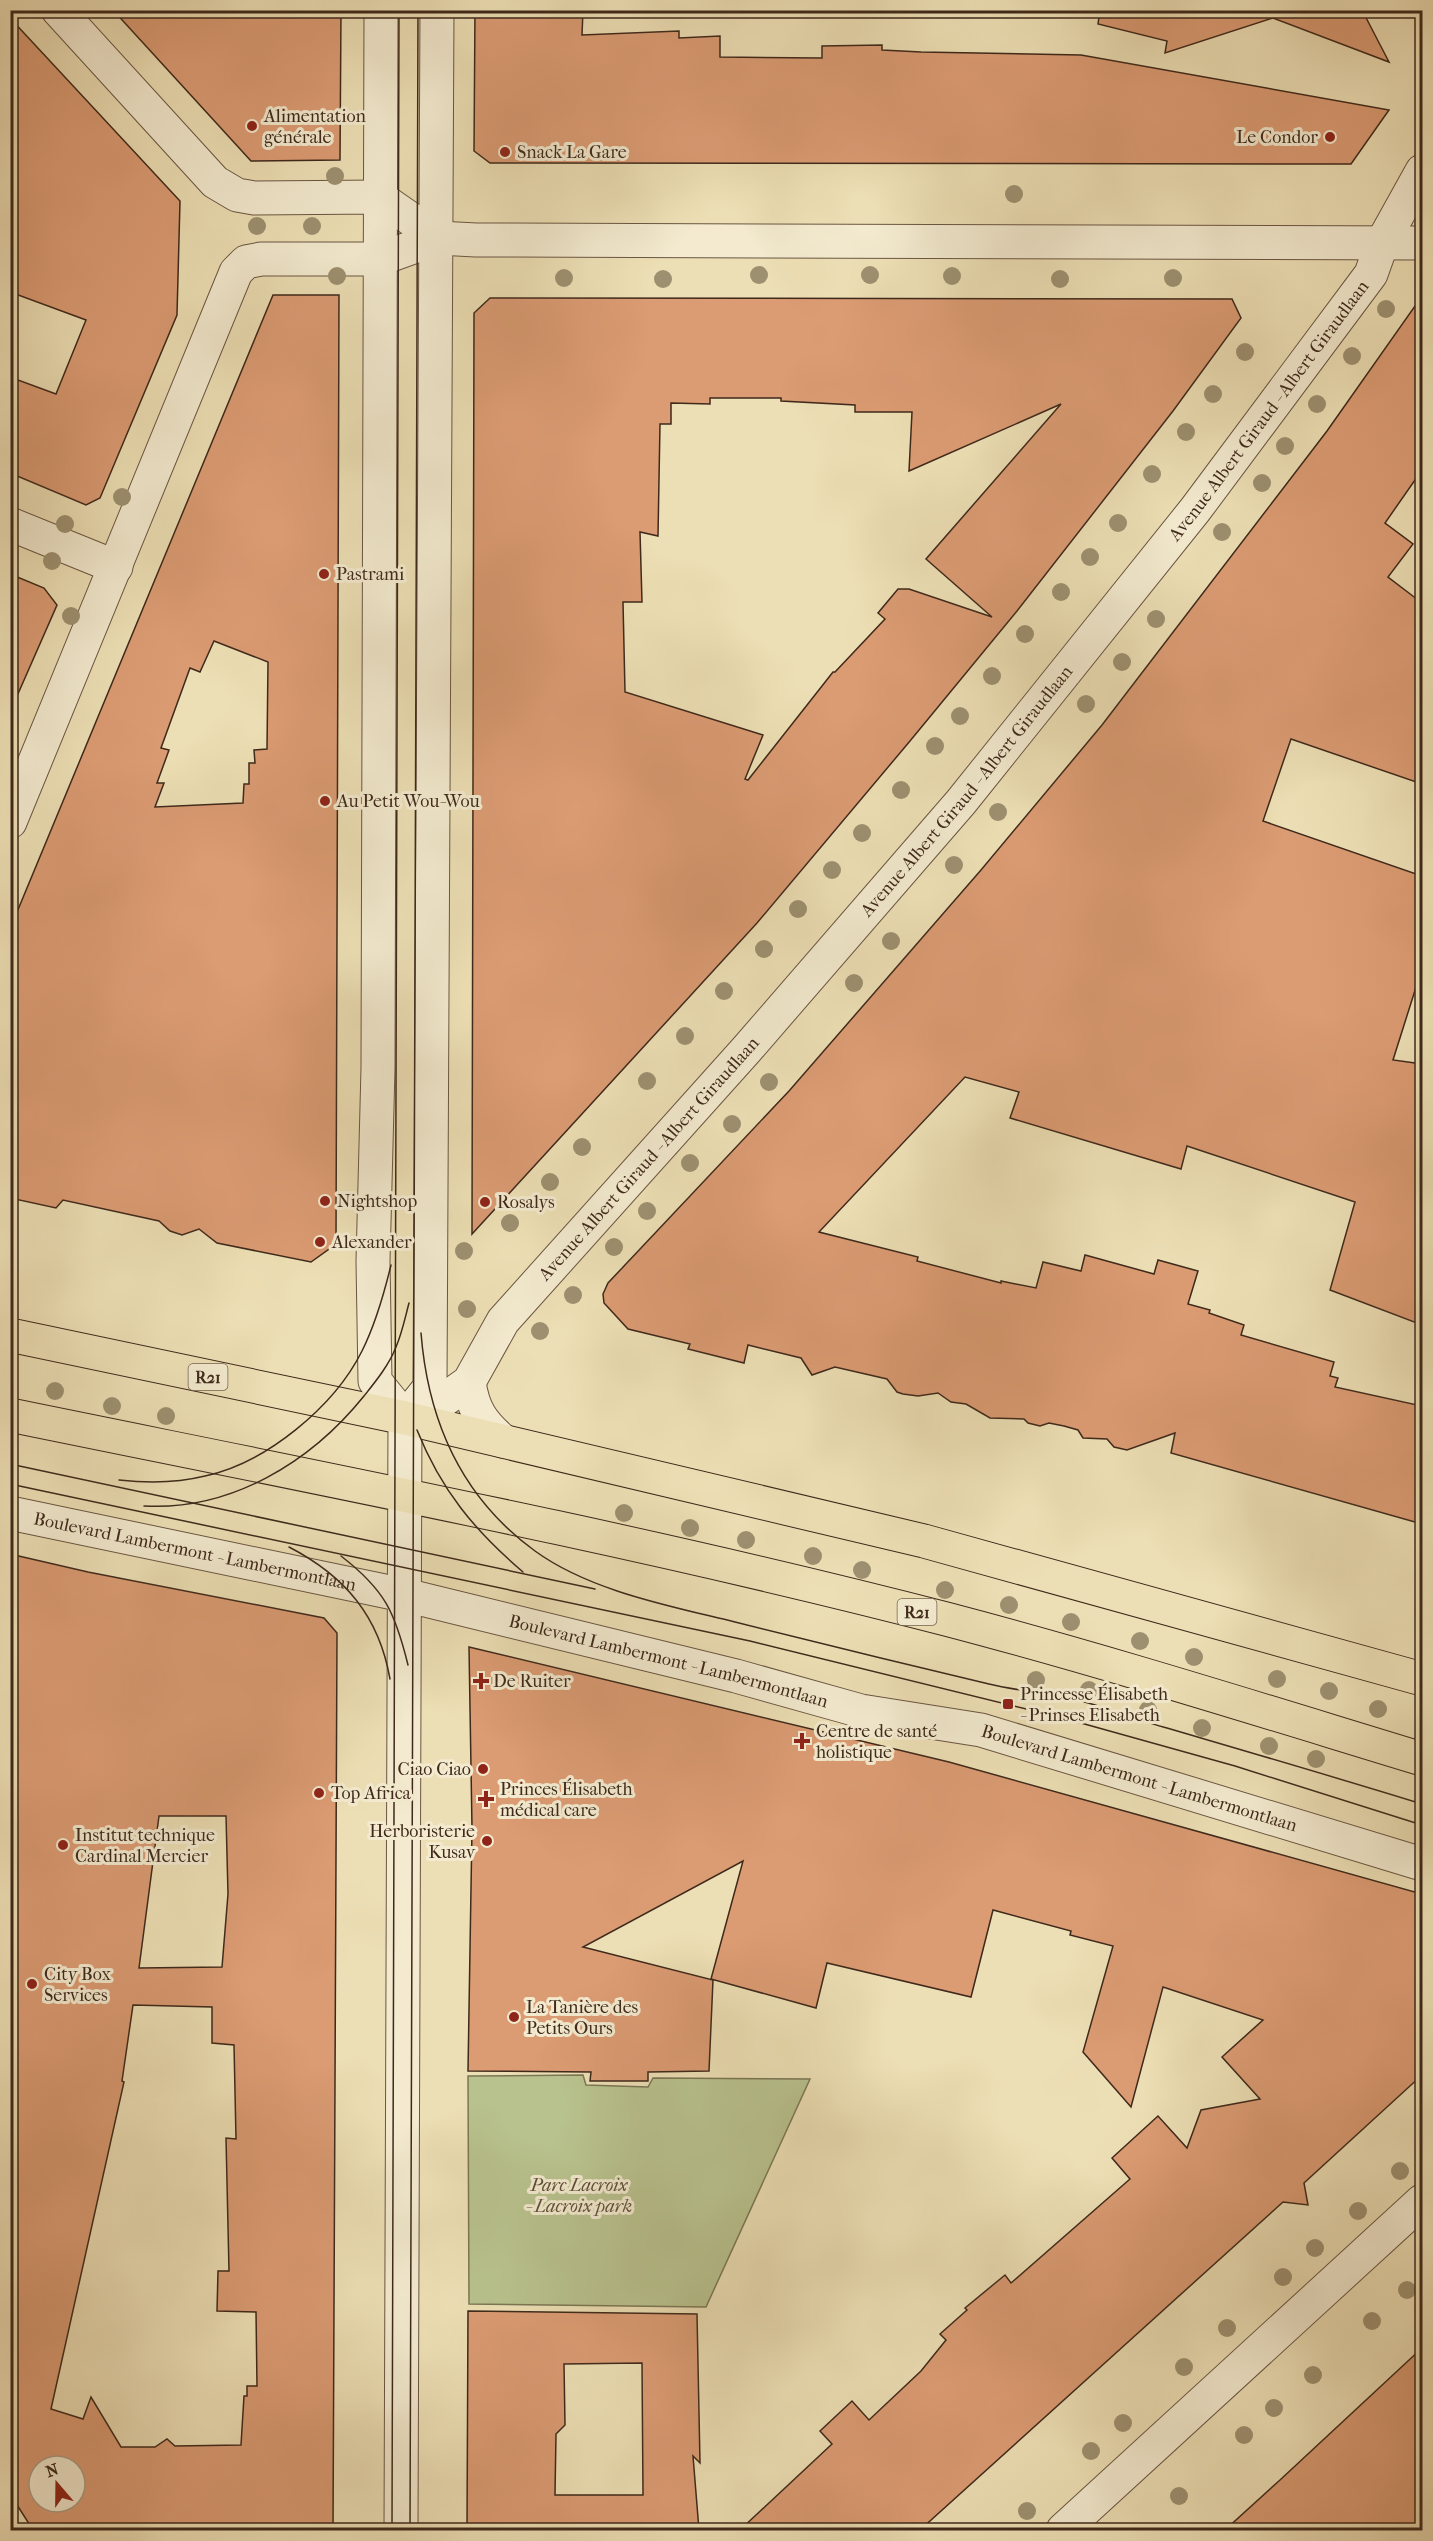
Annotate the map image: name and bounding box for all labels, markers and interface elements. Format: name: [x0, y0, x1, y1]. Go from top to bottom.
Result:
place label: Alimentation générale: [263, 106, 366, 148]
marker: Alimentation générale: [245, 119, 259, 133]
place label: Le Condor: [1236, 127, 1318, 148]
marker: Le Condor: [1323, 130, 1337, 144]
place label: Snack La Gare: [517, 142, 627, 163]
marker: Snack La Gare: [498, 145, 512, 159]
street label: Avenue Albert Giraud - Albert Giraudlaan: [1164, 276, 1374, 546]
place label: Pastrami: [336, 564, 405, 585]
marker: Pastrami: [317, 567, 331, 581]
street label: Avenue Albert Giraud - Albert Giraudlaan: [856, 661, 1077, 922]
place label: Au Petit Wou-Wou: [336, 791, 480, 812]
marker: Au Petit Wou-Wou: [318, 794, 332, 808]
street label: Avenue Albert Giraud - Albert Giraudlaan: [534, 1032, 764, 1286]
place label: Nightshop: [337, 1191, 417, 1212]
place label: Rosalys: [497, 1192, 555, 1213]
marker: Nightshop: [318, 1194, 332, 1208]
marker: Rosalys: [478, 1195, 492, 1209]
place label: Alexander: [331, 1232, 412, 1253]
marker: Alexander: [313, 1235, 327, 1249]
road number: R21: [188, 1364, 228, 1390]
street label: Boulevard Lambermont - Lambermontlaan: [32, 1508, 359, 1596]
road number: R21: [898, 1599, 936, 1625]
street label: Boulevard Lambermont - Lambermontlaan: [506, 1611, 831, 1712]
place label: De Ruiter: [493, 1671, 571, 1692]
marker: De Ruiter: [474, 1674, 488, 1688]
place label: Princesse Élisabeth - Prinses Elisabeth: [1020, 1683, 1168, 1726]
marker: Princesse Élisabeth - Prinses Elisabeth: [1001, 1697, 1015, 1711]
place label: Centre de santé holistique: [816, 1721, 937, 1763]
street label: Boulevard Lambermont - Lambermontlaan: [979, 1721, 1300, 1837]
marker: Centre de santé holistique: [793, 1732, 811, 1750]
place label: Ciao Ciao: [398, 1759, 471, 1780]
marker: Ciao Ciao: [476, 1762, 490, 1776]
place label: Princes Élisabeth médical care: [500, 1778, 633, 1821]
place label: Top Africa: [331, 1783, 412, 1804]
marker: Top Africa: [312, 1786, 326, 1800]
marker: Princes Élisabeth médical care: [477, 1790, 495, 1808]
place label: Herboristerie Kusav: [369, 1821, 476, 1863]
place label: Institut technique Cardinal Mercier: [75, 1825, 215, 1867]
marker: Herboristerie Kusav: [480, 1834, 494, 1848]
marker: Institut technique Cardinal Mercier: [56, 1838, 70, 1852]
place label: City Box Services: [44, 1964, 112, 2006]
marker: City Box Services: [25, 1977, 39, 1991]
place label: La Tanière des Petits Ours: [526, 1997, 639, 2039]
marker: La Tanière des Petits Ours: [507, 2010, 521, 2024]
park label: Parc Lacroix - Lacroix park: [526, 2175, 632, 2217]
north arrow: [27, 2454, 87, 2514]
text: N: [43, 2459, 62, 2481]

